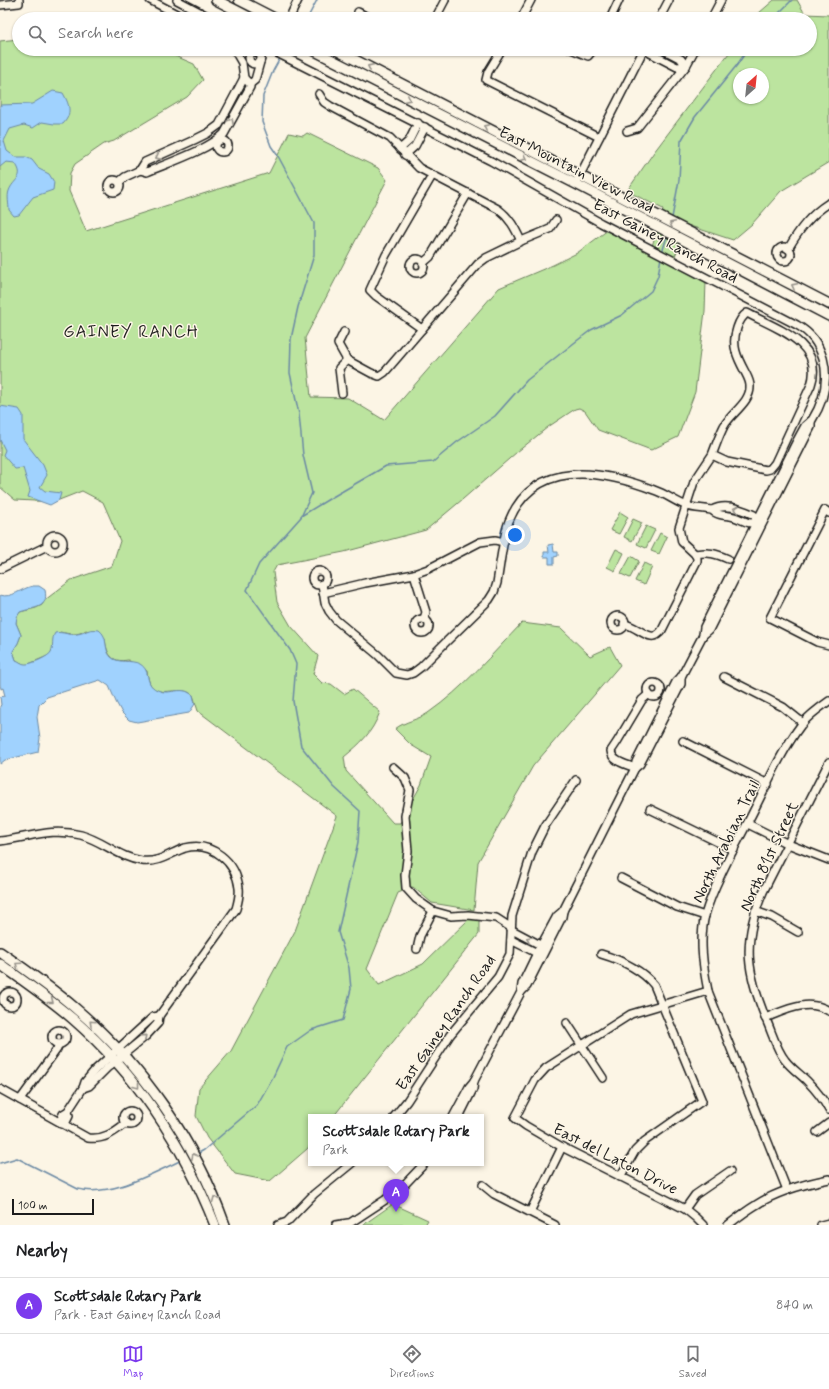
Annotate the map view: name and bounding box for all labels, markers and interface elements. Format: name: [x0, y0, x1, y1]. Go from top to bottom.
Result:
search box: [12, 12, 817, 56]
icon: search: [26, 23, 48, 45]
text: Search here: [58, 24, 134, 44]
one-way arrow: [367, 65, 375, 72]
north arrow: [733, 68, 769, 104]
one-way arrow: [404, 94, 411, 101]
one-way arrow: [227, 118, 234, 125]
street label: East Mountain View Road: [495, 122, 658, 219]
one-way arrow: [483, 124, 490, 132]
one-way arrow: [154, 152, 162, 160]
one-way arrow: [520, 153, 527, 161]
street label: East Gainey Ranch Road: [589, 194, 741, 288]
one-way arrow: [669, 221, 677, 228]
one-way arrow: [791, 283, 799, 291]
district label: GAINEY RANCH: [63, 321, 199, 343]
one-way arrow: [733, 505, 740, 513]
your location: [505, 525, 525, 545]
street label: North Arabian Trail: [688, 777, 765, 906]
street label: North 81st Street: [735, 798, 804, 915]
one-way arrow: [526, 936, 533, 944]
street label: East Gainey Ranch Road: [391, 951, 501, 1095]
one-way arrow: [15, 962, 22, 970]
one-way arrow: [47, 997, 54, 1004]
one-way arrow: [89, 1020, 97, 1028]
one-way arrow: [139, 1035, 147, 1042]
one-way arrow: [132, 1081, 139, 1088]
popup: [308, 1114, 484, 1166]
street label: East del Laton Drive: [549, 1119, 681, 1200]
text: Scottsdale Rotary Park: [322, 1122, 470, 1142]
text: Park: [322, 1142, 348, 1159]
one-way arrow: [191, 1153, 199, 1160]
pin: A: [383, 1179, 409, 1212]
one-way arrow: [211, 1196, 219, 1203]
scale bar: [12, 1197, 94, 1216]
text: 100 m: [18, 1199, 48, 1213]
text: Nearby: [16, 1240, 68, 1262]
text: Scottsdale Rotary Park: [54, 1287, 201, 1307]
text: A: [25, 1297, 33, 1314]
text: 840 m: [776, 1297, 813, 1314]
text: Park · East Gainey Ranch Road: [54, 1307, 221, 1324]
tab: Map: [122, 1343, 144, 1381]
tab: Directions: [389, 1343, 434, 1381]
tab: Saved: [679, 1343, 707, 1381]

